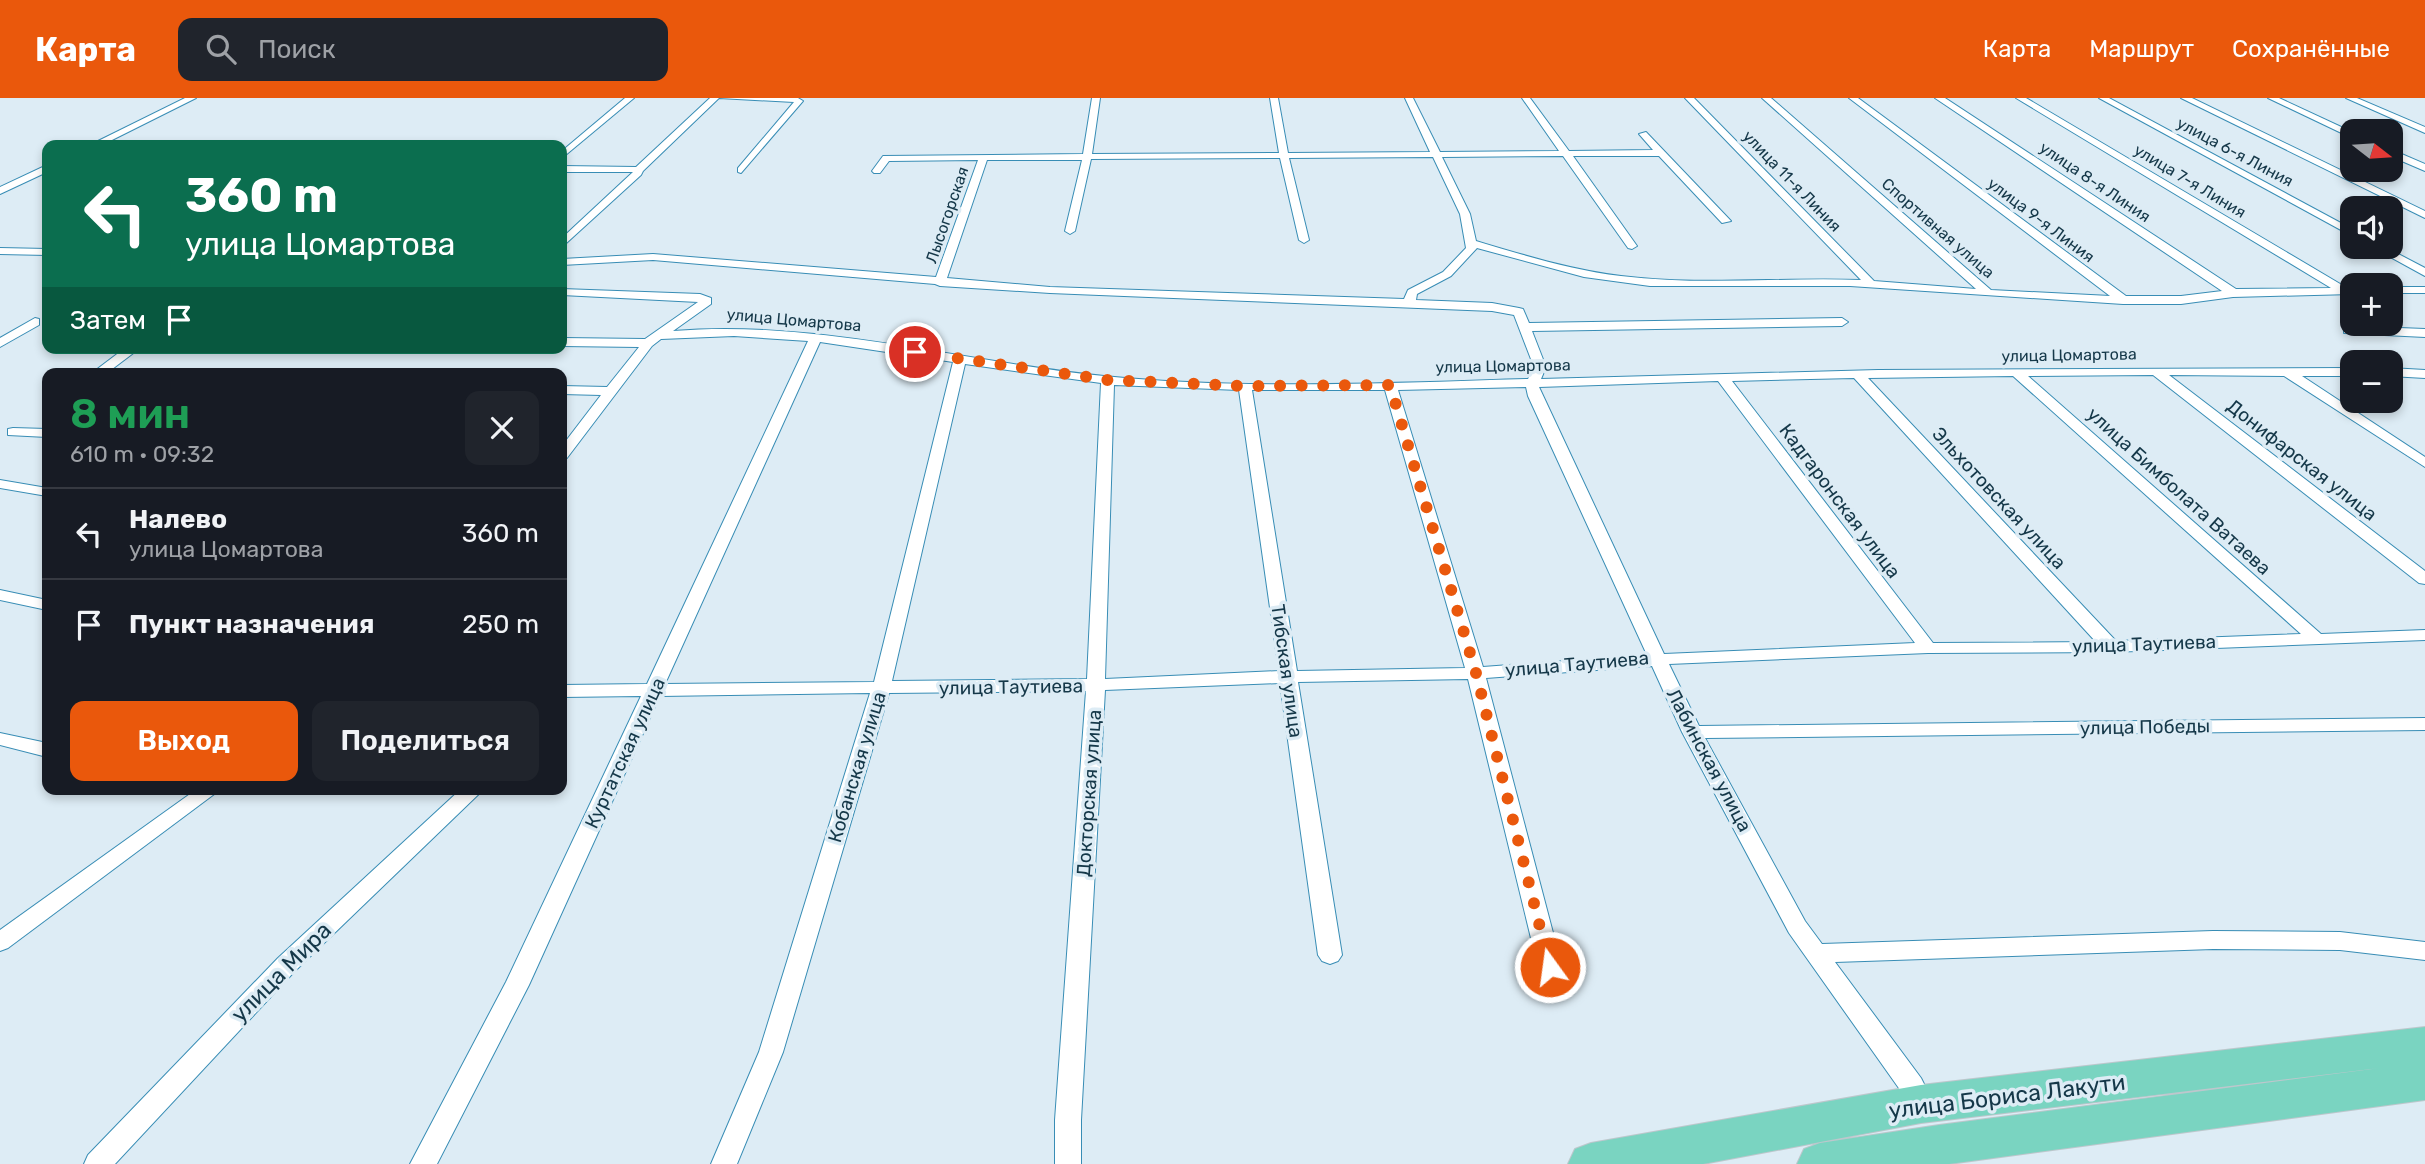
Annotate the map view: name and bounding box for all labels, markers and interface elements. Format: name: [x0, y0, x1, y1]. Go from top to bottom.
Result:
search box: [178, 18, 668, 81]
text: Карта: [35, 30, 136, 69]
icon: search: [202, 30, 240, 68]
text: Поиск: [258, 34, 336, 65]
text: Карта: [1983, 35, 2051, 63]
text: Маршрут: [2089, 35, 2194, 63]
text: Сохранённые: [2232, 35, 2390, 63]
street label: улица 6-я Линия: [2174, 113, 2296, 191]
north arrow: [2340, 119, 2403, 182]
map controls: [2340, 119, 2403, 413]
street label: улица 11-я Линия: [1739, 126, 1845, 236]
street label: улица 8-я Линия: [2036, 138, 2154, 226]
street label: улица 7-я Линия: [2131, 140, 2249, 222]
street label: Лысогорская: [922, 164, 972, 266]
text: 360 m: [185, 166, 338, 224]
icon: left: [70, 168, 161, 259]
street label: Спортивная улица: [1878, 174, 1998, 282]
street label: улица 9-я Линия: [1984, 174, 2098, 266]
button: sound: [2340, 196, 2403, 259]
text: улица Цомартова: [185, 225, 456, 263]
button: +: [2340, 273, 2403, 336]
icon: arrive: [160, 301, 198, 339]
text: Затем: [70, 305, 146, 336]
street label: улица Цомартова: [726, 305, 862, 335]
pin: [885, 322, 945, 382]
icon: arrive: [896, 333, 934, 371]
street label: улица Цомартова: [2001, 344, 2137, 366]
button: −: [2340, 350, 2403, 413]
street label: улица Цомартова: [1435, 355, 1571, 377]
text: 8 мин: [70, 389, 190, 439]
button: close: [465, 391, 539, 465]
street label: Донифарская улица: [2223, 394, 2381, 526]
street label: улица Бимболата Ватаева: [2082, 402, 2276, 580]
street label: Кадгаронская улица: [1774, 419, 1906, 583]
street label: Эльхотовская улица: [1927, 422, 2071, 574]
text: 610 m · 09:32: [70, 440, 214, 468]
text: Налево: [129, 504, 227, 535]
icon: left: [70, 515, 108, 553]
text: 360 m: [462, 518, 539, 549]
text: улица Цомартова: [129, 535, 323, 563]
street label: Тибская улица: [1266, 603, 1308, 739]
icon: arrive: [70, 606, 108, 644]
text: Пункт назначения: [129, 609, 374, 640]
text: 250 m: [462, 609, 539, 640]
street label: улица Таутиева: [2071, 630, 2217, 658]
street label: улица Таутиева: [1504, 646, 1650, 682]
street label: Куртатская улица: [580, 674, 670, 832]
street label: улица Таутиева: [939, 674, 1083, 700]
street label: Лабинская улица: [1662, 684, 1756, 836]
street label: Кобанская улица: [823, 689, 891, 845]
button: Выход: [70, 701, 298, 781]
button: Поделиться: [312, 701, 539, 781]
street label: Докторская улица: [1072, 709, 1106, 877]
street label: улица Победы: [2080, 714, 2210, 740]
street label: улица Мира: [225, 916, 337, 1028]
position arrow: [1513, 930, 1587, 1004]
street label: улица Бориса Лакути: [1887, 1068, 2127, 1124]

